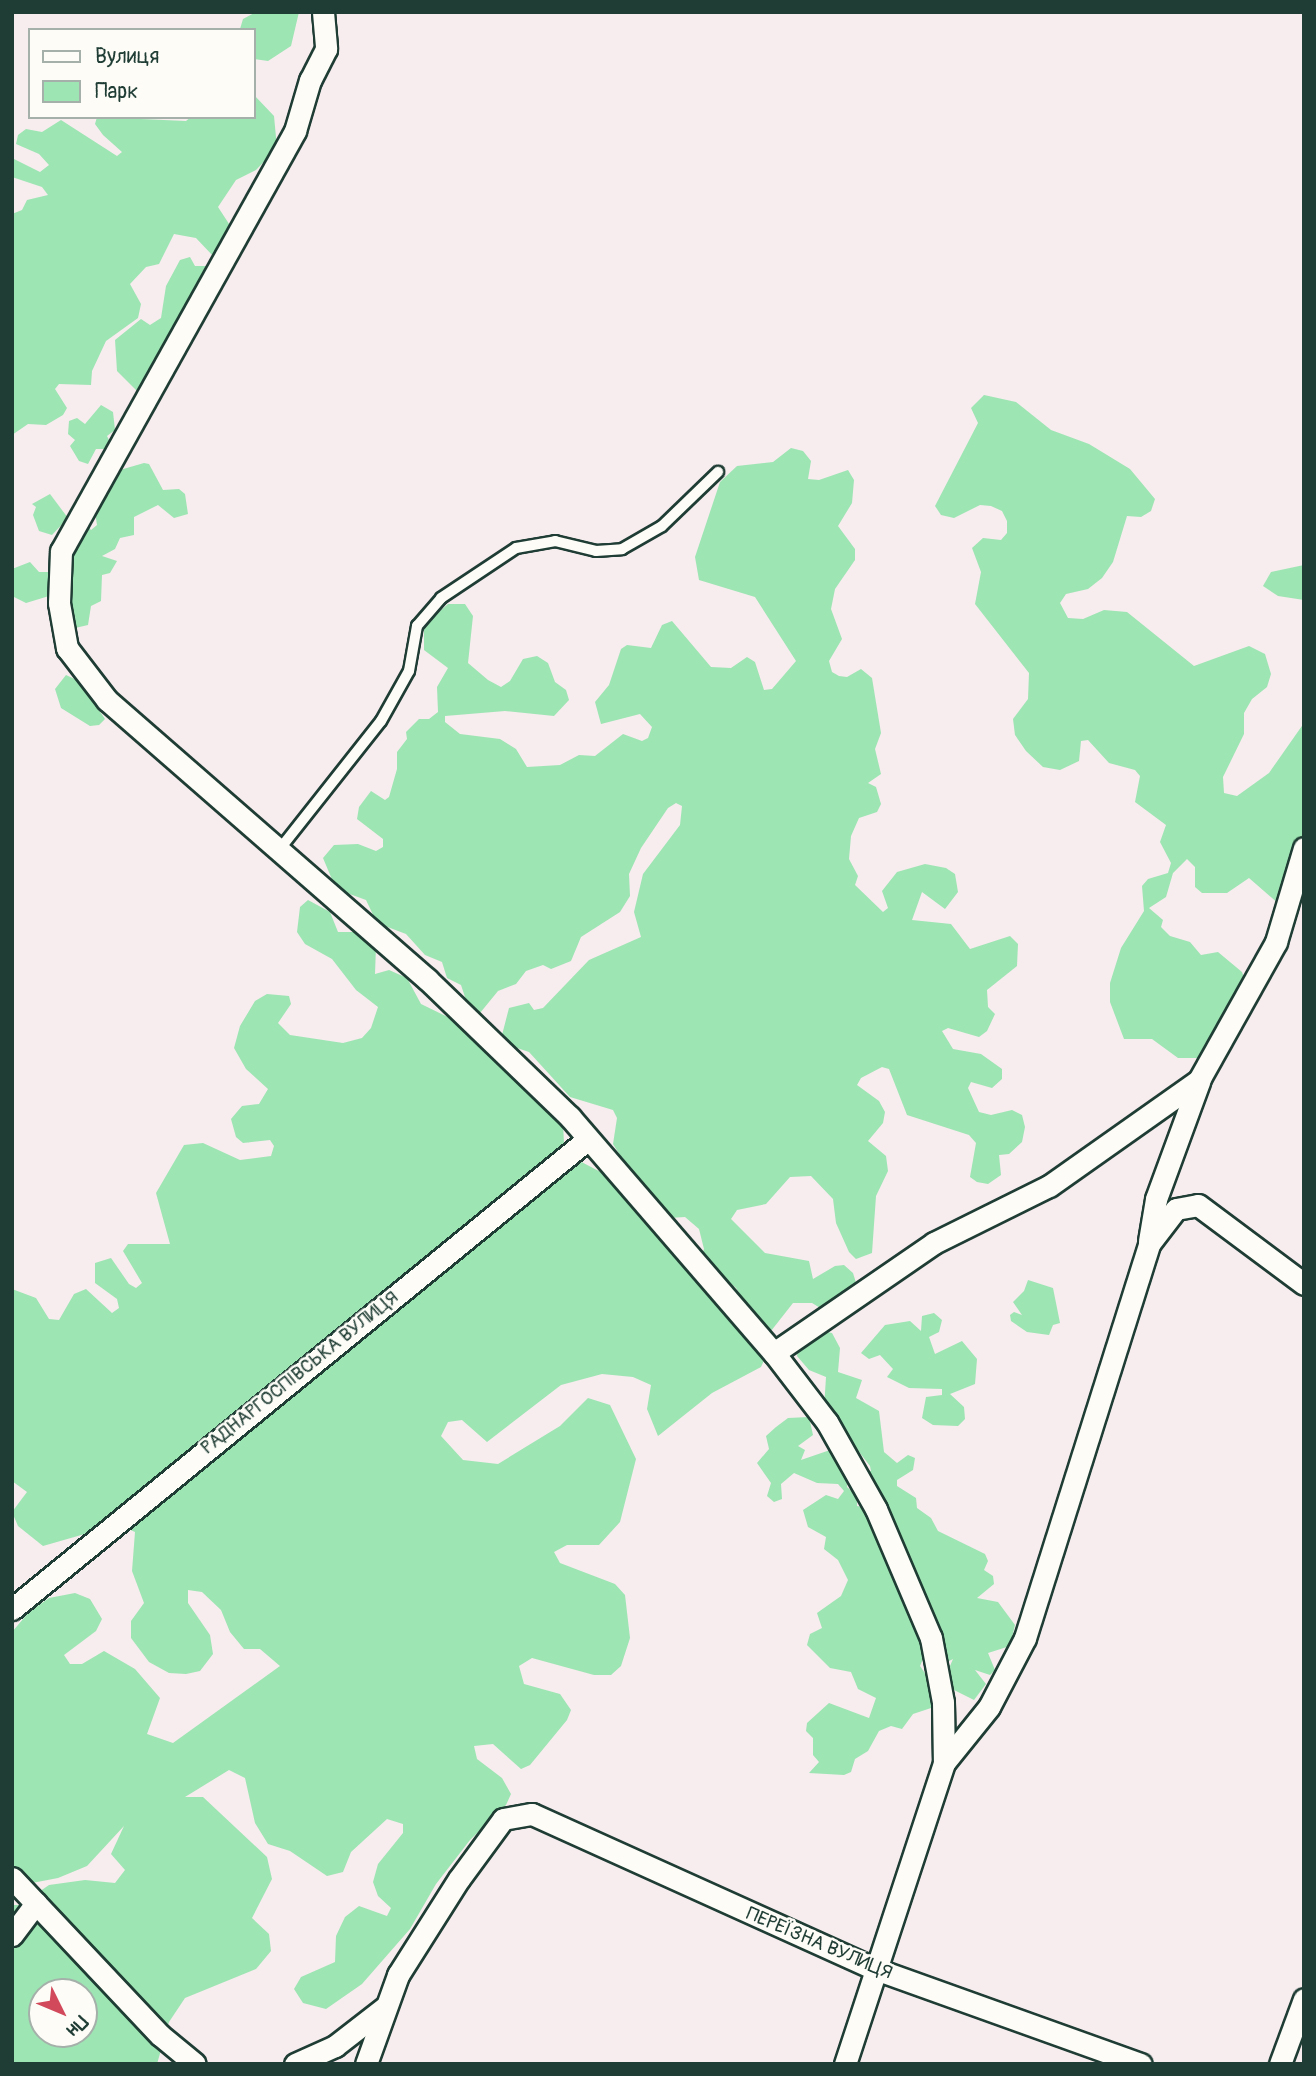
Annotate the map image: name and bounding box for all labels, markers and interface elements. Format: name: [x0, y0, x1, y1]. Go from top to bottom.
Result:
legend: [28, 28, 256, 119]
text: Вулиця: [95, 43, 159, 70]
text: Парк: [95, 78, 138, 105]
street label: РАДНАРГОСПІВСЬКА ВУЛИЦЯ: [197, 1286, 403, 1460]
street label: ПЕРЕЇЗНА ВУЛИЦЯ: [742, 1903, 896, 1985]
north arrow: [28, 1978, 98, 2048]
text: Пн: [61, 2010, 93, 2042]

